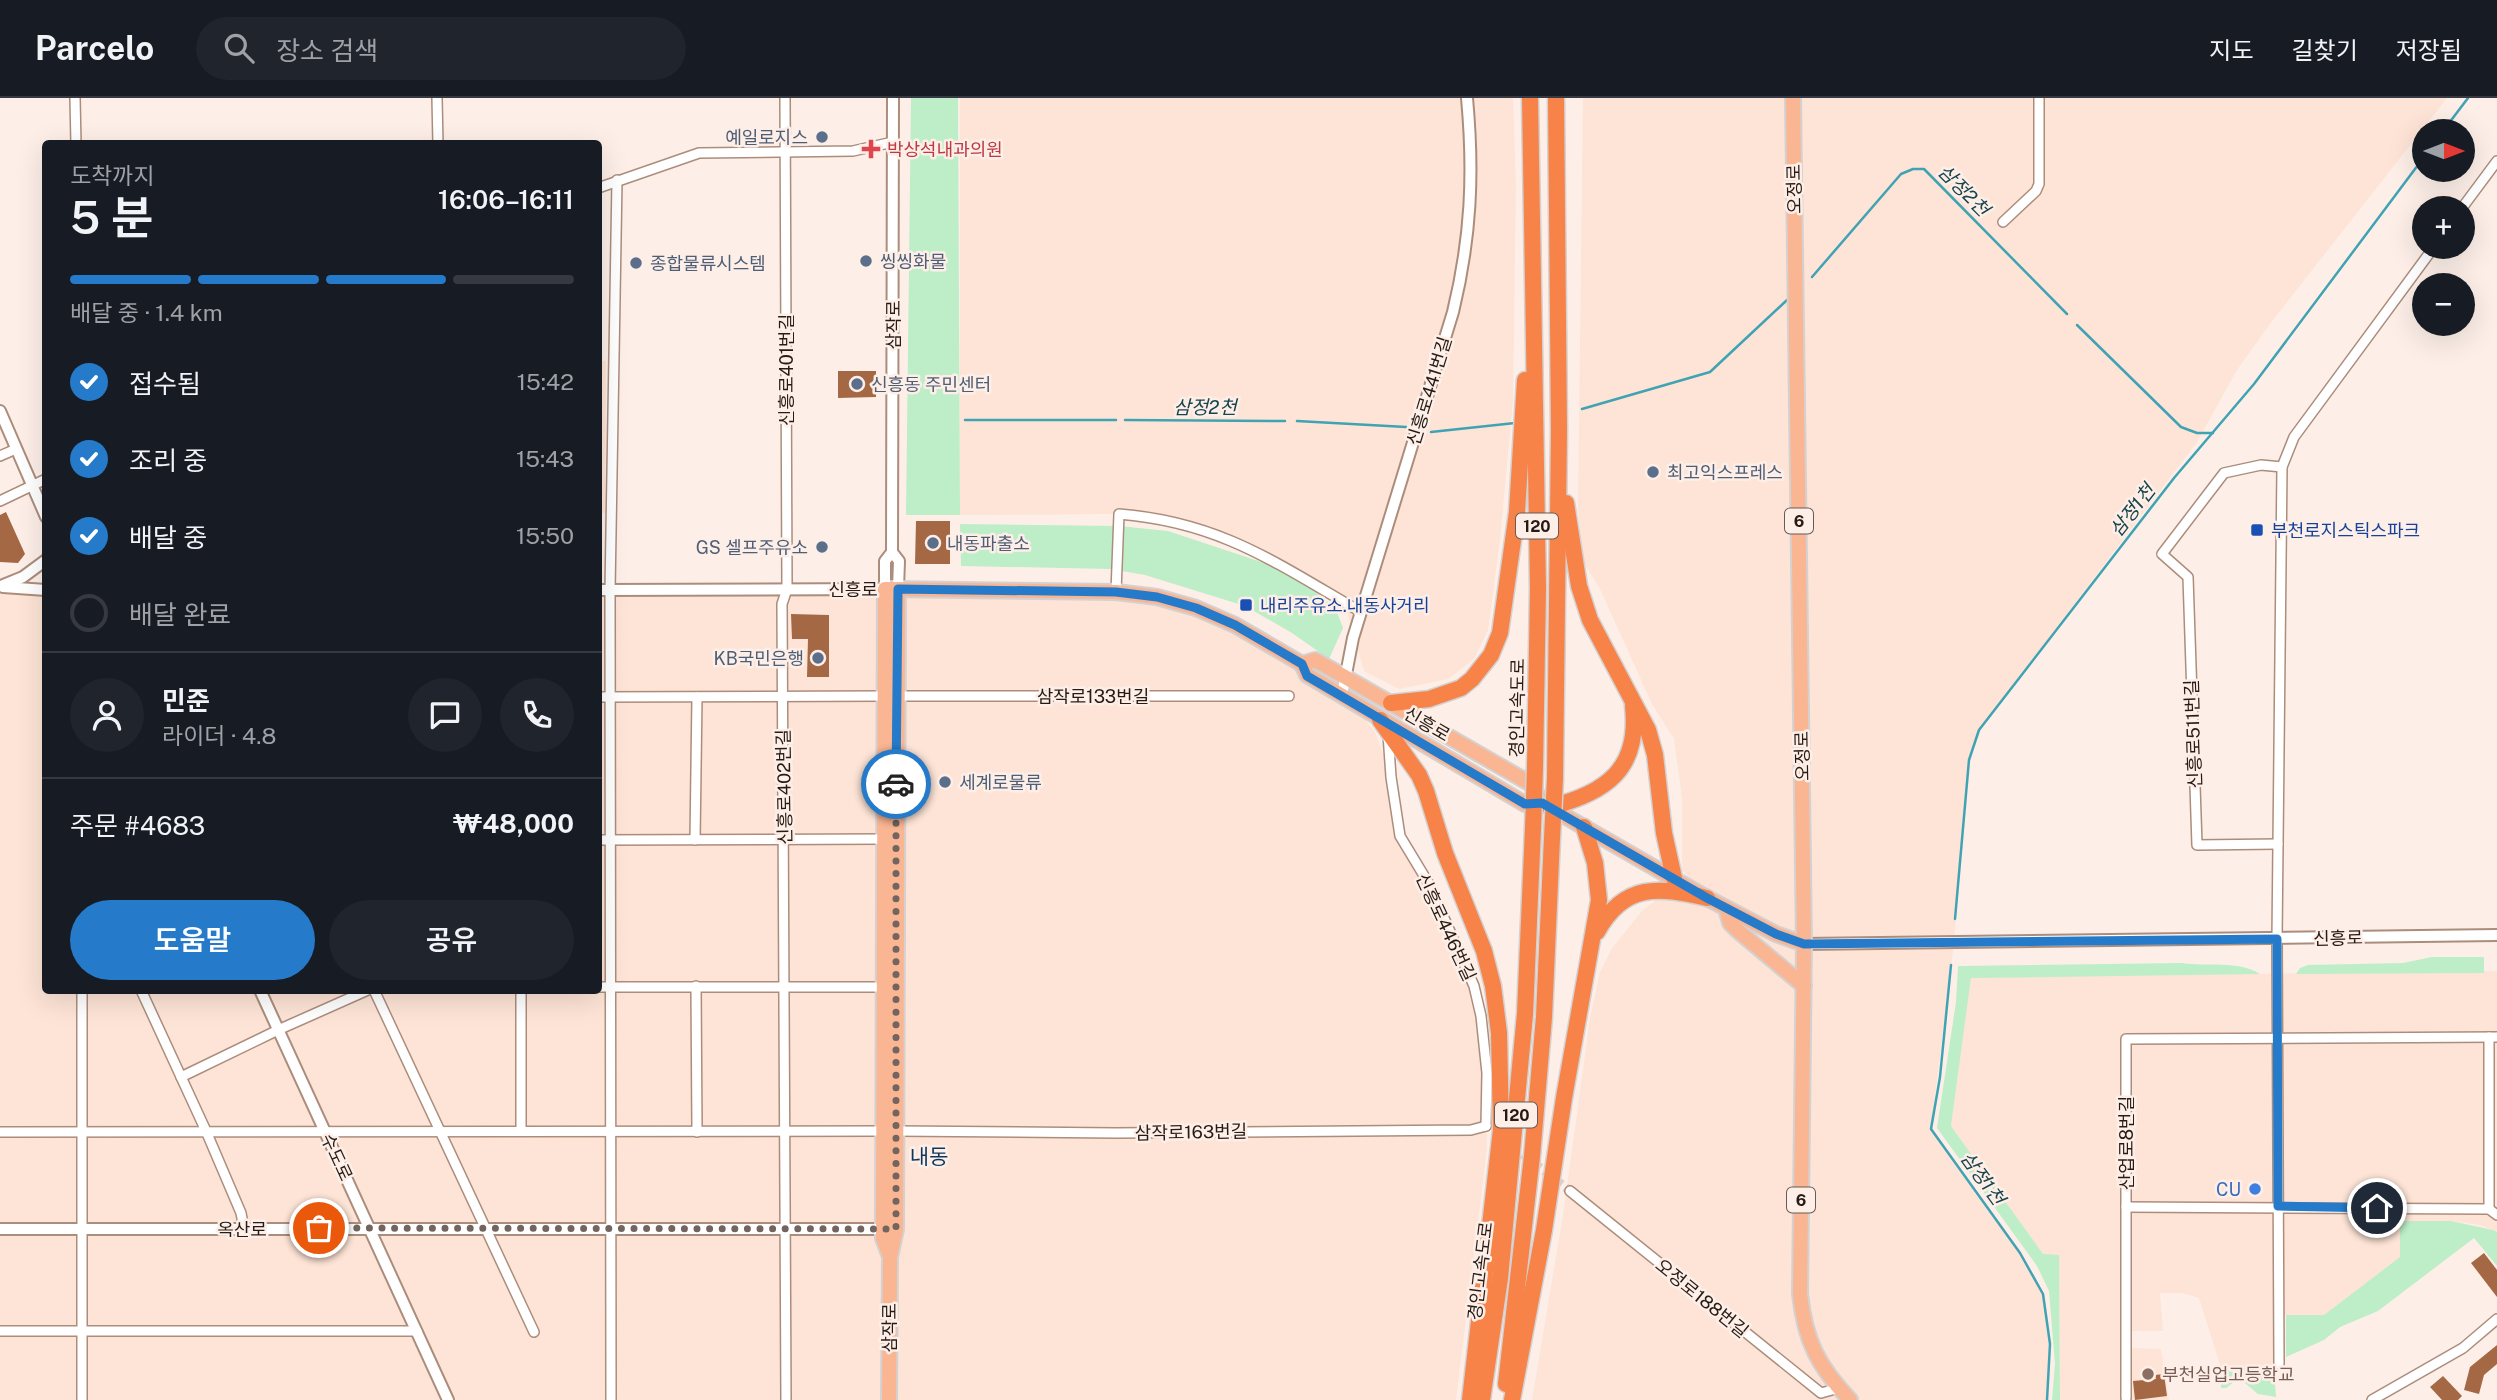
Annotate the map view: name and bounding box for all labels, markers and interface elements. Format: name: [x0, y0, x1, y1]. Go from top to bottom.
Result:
search box: [196, 17, 686, 80]
text: Parcelo: [35, 29, 154, 67]
icon: search: [220, 29, 258, 67]
text: 장소 검색: [276, 35, 378, 66]
text: 지도: [2209, 36, 2254, 64]
text: 길찾기: [2292, 36, 2358, 64]
text: 저장됨: [2396, 36, 2462, 64]
north arrow: [2412, 119, 2474, 182]
map controls: [2412, 119, 2475, 336]
place label: 예일로지스: [725, 127, 808, 148]
marker: 예일로지스: [814, 129, 830, 145]
marker: 박상석내과의원: [861, 139, 881, 159]
place label: 박상석내과의원: [887, 139, 1003, 160]
water label: 삼정2천: [1934, 160, 1995, 221]
text: 도착까지: [70, 162, 155, 189]
street label: 오정로: [1783, 164, 1805, 214]
text: 16:06–16:11: [438, 184, 574, 215]
text: 5 분: [70, 190, 153, 244]
button: +: [2412, 196, 2475, 259]
place label: 씽씽화물: [880, 251, 946, 272]
place label: 종합물류시스템: [650, 253, 766, 274]
marker: 씽씽화물: [858, 253, 874, 269]
marker: 종합물류시스템: [628, 255, 644, 271]
button: −: [2412, 273, 2475, 336]
text: 배달 중 · 1.4 km: [70, 299, 223, 326]
street label: 삼작로: [883, 300, 904, 350]
street label: 신흥로401번길: [776, 314, 797, 426]
street label: 신흥로441번길: [1402, 334, 1456, 448]
icon: check: [70, 363, 108, 401]
text: 접수됨: [129, 368, 201, 399]
text: 15:42: [517, 368, 574, 395]
place label: 신흥동 주민센터: [871, 374, 991, 395]
marker: 신흥동 주민센터: [849, 376, 865, 392]
water label: 삼정2천: [1173, 396, 1238, 418]
icon: check: [70, 440, 108, 478]
text: 조리 중: [129, 445, 207, 476]
text: 15:43: [516, 445, 574, 472]
place label: 최고익스프레스: [1667, 462, 1783, 483]
marker: 최고익스프레스: [1645, 464, 1661, 480]
water label: 삼정1천: [2105, 478, 2160, 540]
road number: 6: [1785, 508, 1813, 534]
road number: 120: [1516, 514, 1558, 538]
icon: check: [70, 517, 108, 555]
place label: 부천로지스틱스파크: [2271, 520, 2420, 541]
text: 배달 중: [129, 522, 207, 553]
text: 15:50: [516, 522, 574, 549]
marker: 부천로지스틱스파크: [2249, 522, 2265, 538]
place label: 내동파출소: [947, 533, 1030, 554]
marker: 내동파출소: [925, 535, 941, 551]
place label: GS 셀프주유소: [696, 537, 808, 558]
marker: GS 셀프주유소: [814, 539, 830, 555]
street label: 신흥로: [828, 579, 878, 600]
place label: 내리주유소.내동사거리: [1260, 595, 1430, 616]
marker: 내리주유소.내동사거리: [1238, 597, 1254, 613]
text: 배달 완료: [129, 599, 231, 630]
place label: KB국민은행: [713, 648, 804, 669]
marker: KB국민은행: [810, 650, 826, 666]
street label: 경인고속도로: [1506, 658, 1528, 758]
button: person: [70, 678, 144, 752]
button: chat: [408, 678, 482, 752]
button: phone: [500, 678, 574, 752]
street label: 신흥로511번길: [2181, 679, 2205, 789]
text: 민준: [162, 685, 210, 716]
street label: 삼작로133번길: [1037, 686, 1149, 707]
street label: 신흥로: [1400, 702, 1454, 746]
text: 라이더 · 4.8: [162, 722, 276, 749]
street label: 신흥로402번길: [772, 729, 796, 845]
street label: 오정로: [1791, 731, 1813, 781]
courier: [861, 749, 931, 819]
icon: car: [877, 765, 915, 803]
place label: 세계로물류: [959, 772, 1042, 793]
marker: 세계로물류: [937, 774, 953, 790]
text: ₩48,000: [453, 808, 574, 839]
text: 주문 #4683: [70, 810, 205, 841]
street label: 신흥로446번길: [1412, 870, 1480, 984]
button: 도움말: [70, 900, 315, 980]
button: 공유: [329, 900, 574, 980]
street label: 신흥로: [2313, 927, 2363, 949]
street label: 산업로8번길: [2116, 1096, 2137, 1190]
road number: 120: [1495, 1102, 1537, 1128]
street label: 삼작로163번길: [1135, 1121, 1247, 1143]
street label: 수도로: [317, 1130, 357, 1184]
district label: 내동: [910, 1144, 948, 1169]
water label: 삼정1천: [1956, 1147, 2010, 1210]
pin: [2347, 1178, 2407, 1238]
place label: CU: [2216, 1179, 2241, 1200]
marker: CU: [2247, 1181, 2263, 1197]
road number: 6: [1787, 1188, 1815, 1212]
icon: home: [2358, 1189, 2396, 1227]
pin: [289, 1198, 349, 1258]
icon: bag: [300, 1209, 338, 1247]
street label: 옥산로: [217, 1219, 267, 1240]
street label: 경인고속도로: [1464, 1220, 1496, 1322]
street label: 오정로188번길: [1651, 1254, 1753, 1342]
street label: 삼작로: [879, 1303, 900, 1353]
place label: 부천실업고등학교: [2162, 1364, 2294, 1385]
marker: 부천실업고등학교: [2140, 1366, 2156, 1382]

